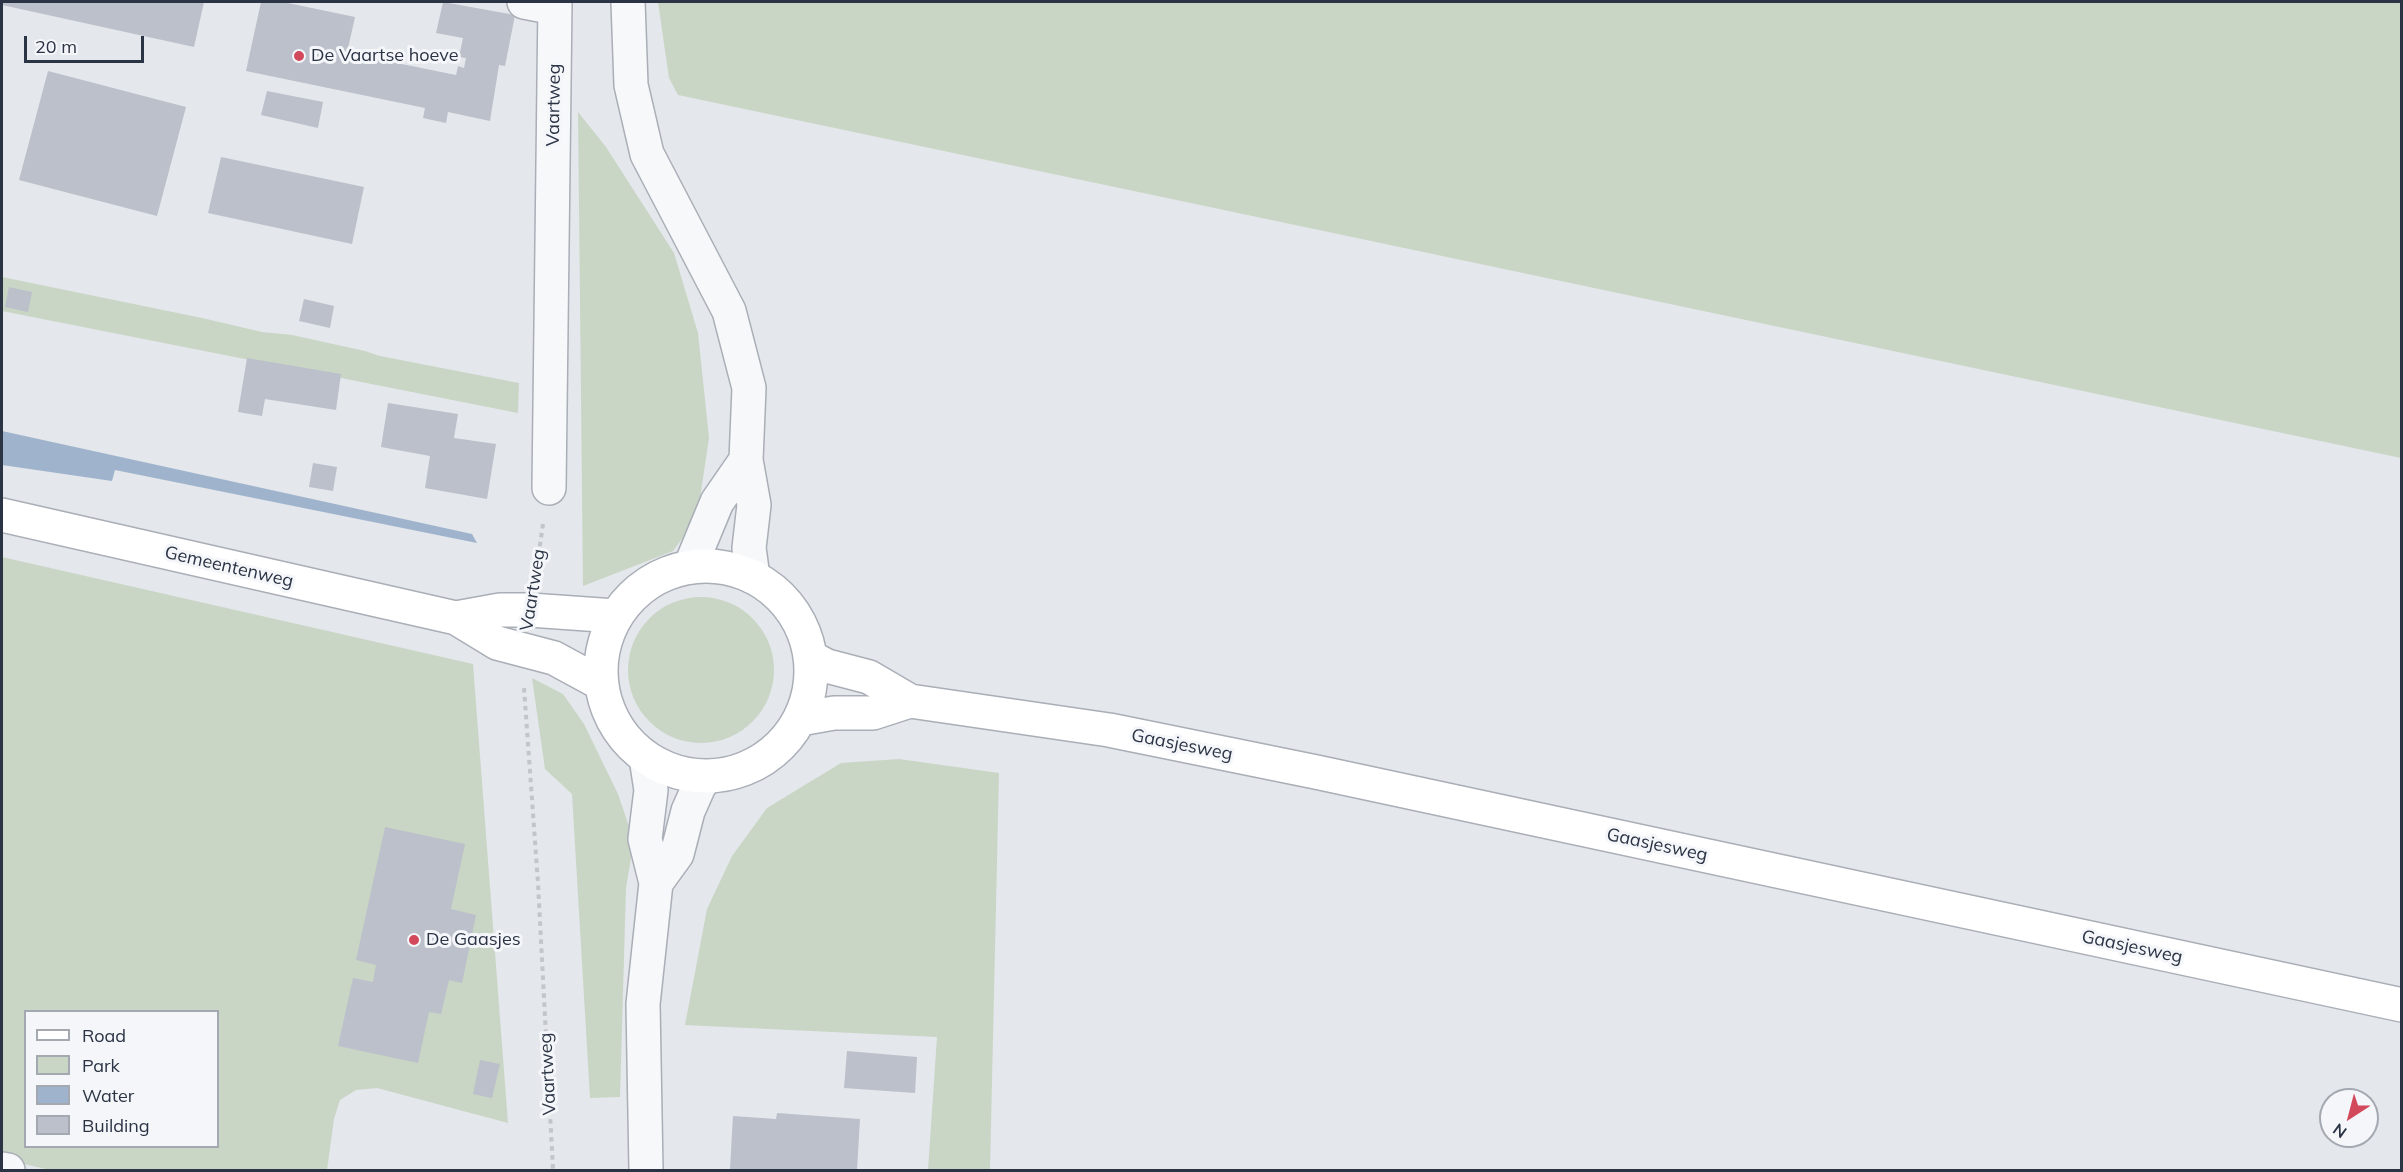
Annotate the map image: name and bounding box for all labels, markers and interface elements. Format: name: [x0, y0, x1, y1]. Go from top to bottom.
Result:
scale bar: [27, 24, 147, 62]
text: 20 m: [35, 35, 77, 58]
place label: De Vaartse hoeve: [311, 45, 459, 67]
marker: De Vaartse hoeve: [292, 49, 306, 63]
street label: Vaartweg: [542, 63, 566, 147]
street label: Gemeentenweg: [163, 542, 295, 592]
street label: Vaartweg: [516, 547, 550, 633]
street label: Gaasjesweg: [1130, 725, 1234, 765]
street label: Gaasjesweg: [1605, 824, 1709, 866]
street label: Gaasjesweg: [2080, 926, 2184, 968]
place label: De Gaasjes: [426, 929, 521, 951]
marker: De Gaasjes: [407, 933, 421, 947]
legend: [24, 1010, 219, 1148]
text: Road: [82, 1024, 126, 1047]
street label: Vaartweg: [535, 1032, 561, 1116]
text: Park: [82, 1054, 120, 1077]
text: Water: [82, 1084, 134, 1107]
north arrow: [2319, 1088, 2379, 1148]
text: Building: [82, 1114, 150, 1137]
text: N: [2329, 1119, 2350, 1143]

